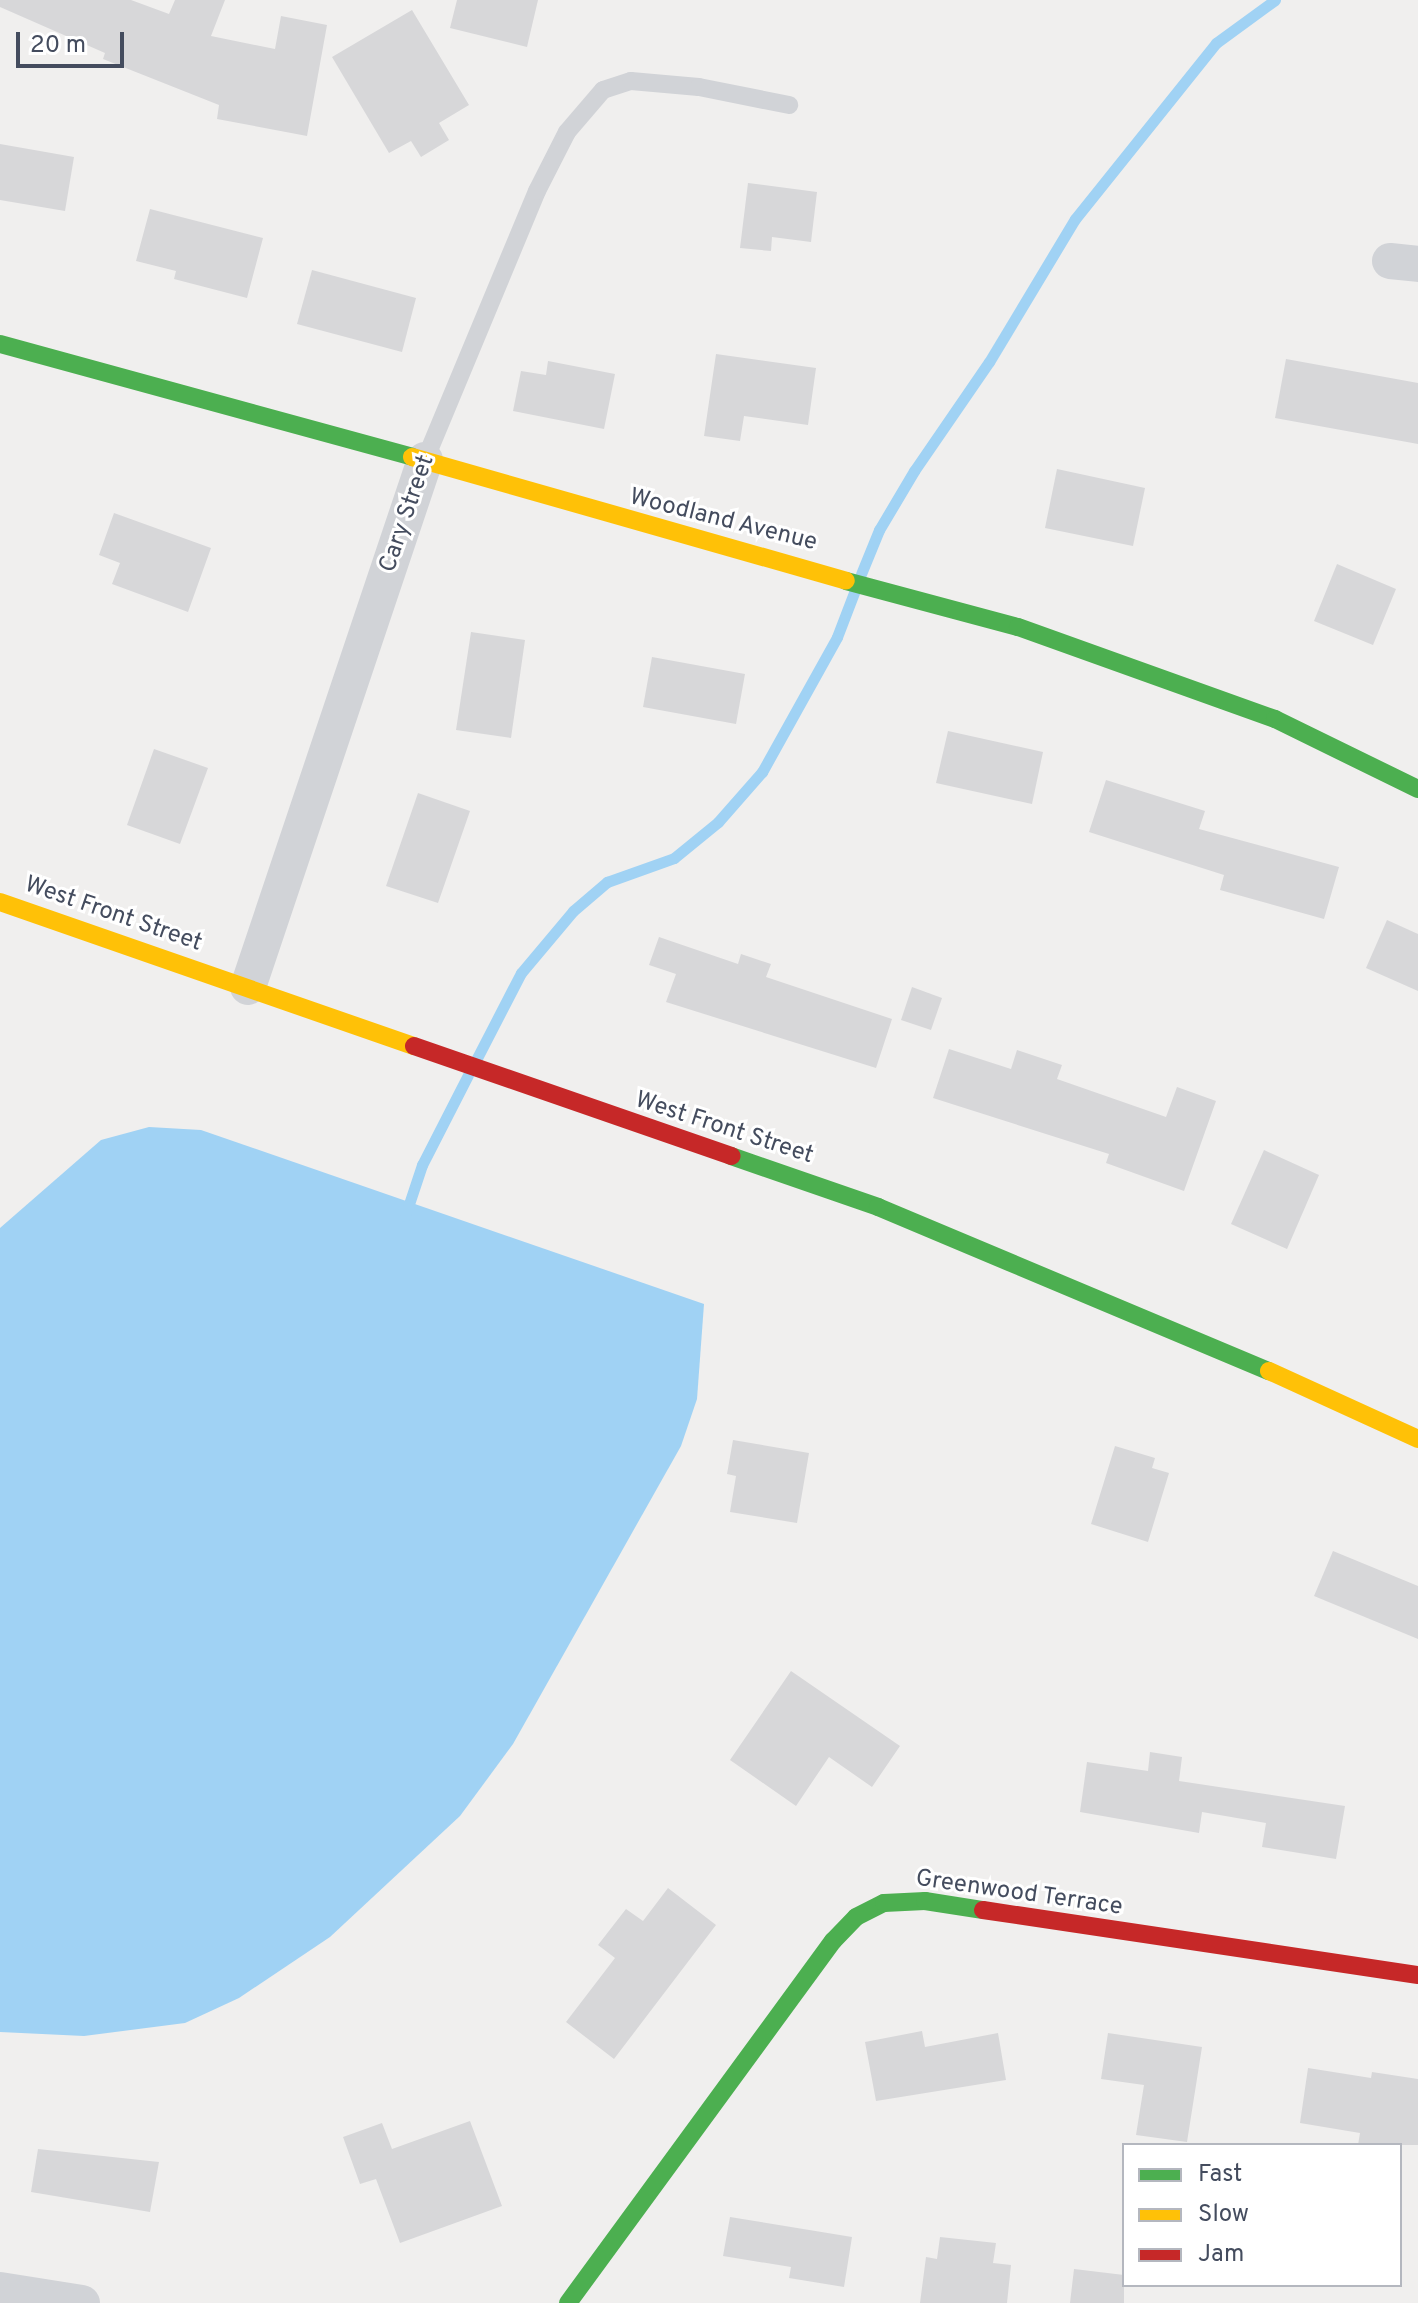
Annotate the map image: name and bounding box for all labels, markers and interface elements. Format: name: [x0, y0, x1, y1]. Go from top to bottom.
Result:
scale bar: [20, 16, 128, 66]
text: 20 m: [30, 31, 86, 61]
street label: Cary Street: [374, 451, 442, 577]
street label: Woodland Avenue: [626, 484, 820, 558]
street label: West Front Street: [21, 871, 205, 959]
street label: West Front Street: [631, 1087, 817, 1171]
street label: Greenwood Terrace: [913, 1865, 1125, 1923]
legend: [1122, 2143, 1402, 2287]
text: Fast: [1198, 2160, 1242, 2190]
text: Slow: [1198, 2200, 1249, 2230]
text: Jam: [1198, 2240, 1244, 2270]

